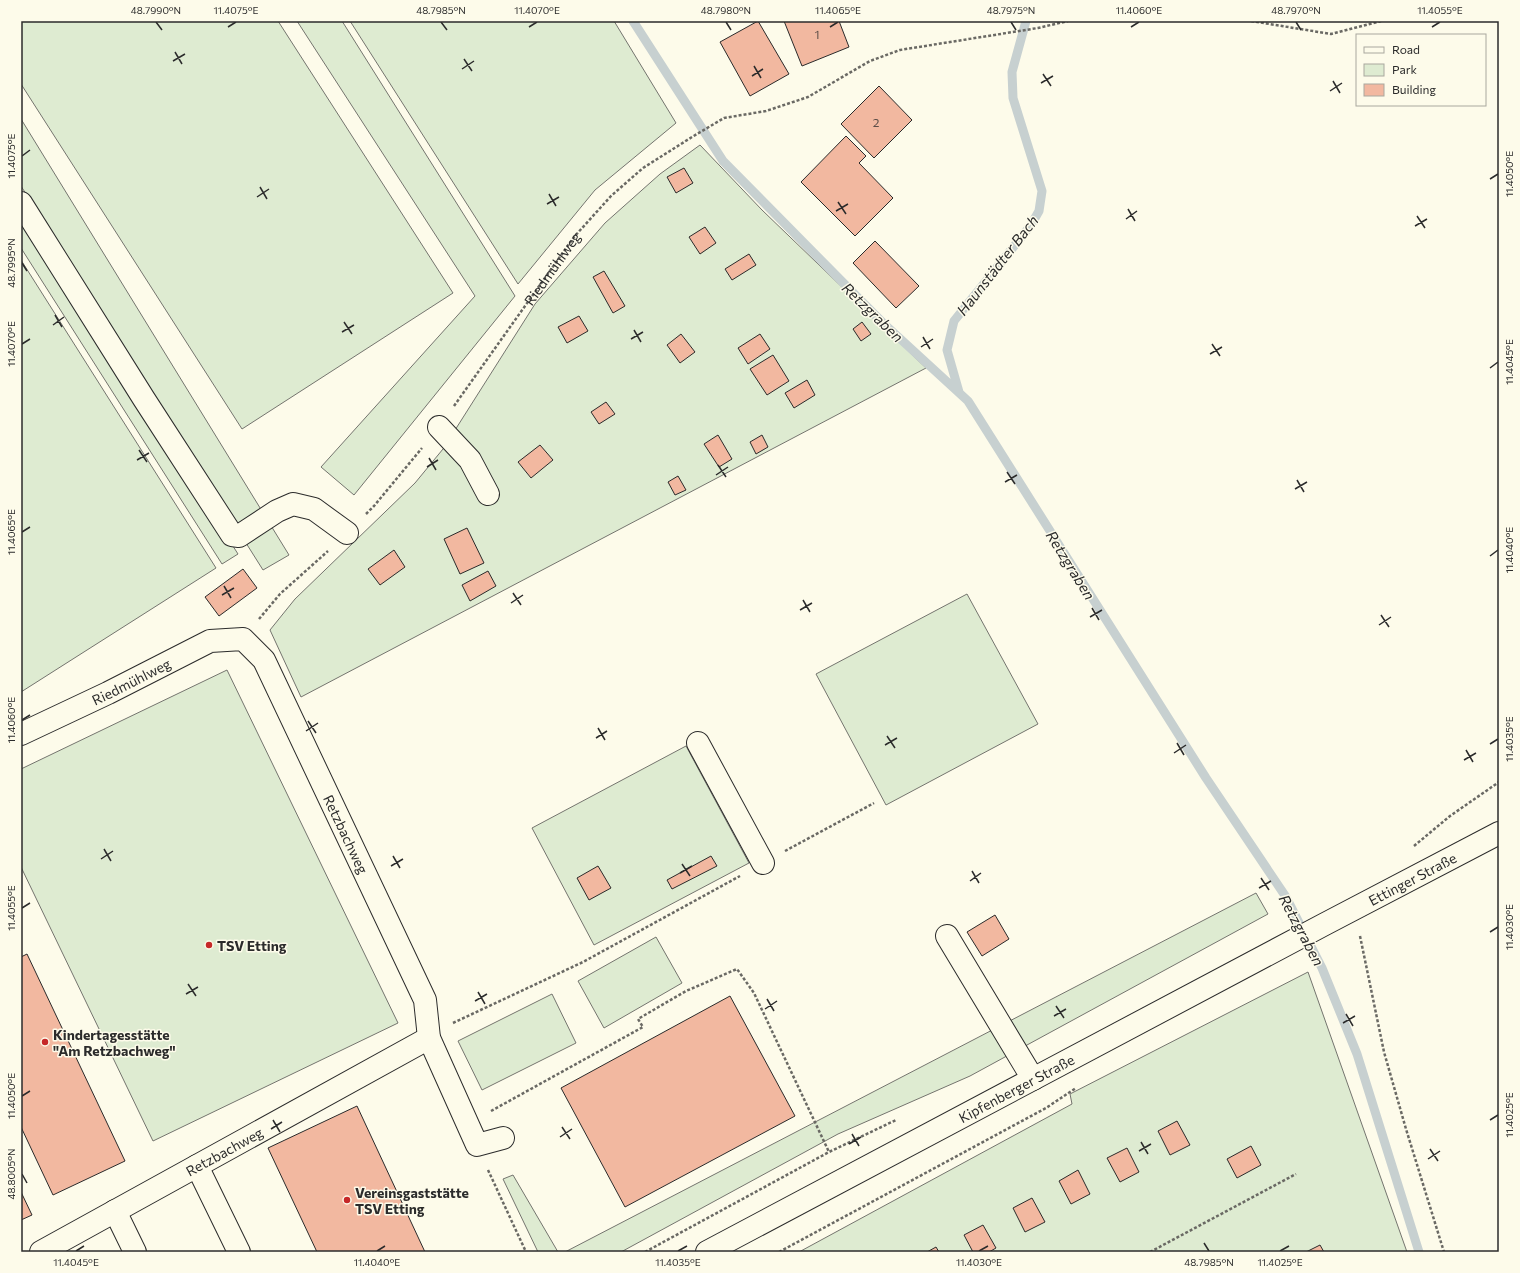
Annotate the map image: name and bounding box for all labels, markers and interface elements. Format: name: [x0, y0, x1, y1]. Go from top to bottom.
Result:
text: 48.7990°N: [131, 4, 181, 16]
text: 11.4075°E: [214, 4, 259, 16]
text: 48.7985°N: [416, 4, 466, 16]
text: 11.4070°E: [514, 4, 560, 16]
text: 48.7980°N: [701, 4, 751, 16]
text: 11.4065°E: [815, 4, 861, 16]
text: 48.7975°N: [987, 4, 1035, 16]
text: 11.4060°E: [1116, 4, 1162, 16]
text: 48.7970°N: [1271, 4, 1321, 16]
text: 11.4055°E: [1417, 4, 1463, 16]
house number: 1: [814, 27, 820, 41]
legend: [1356, 34, 1486, 106]
text: Road: [1392, 42, 1420, 56]
text: Park: [1392, 62, 1418, 76]
text: Building: [1392, 82, 1436, 96]
house number: 2: [873, 115, 880, 129]
text: 11.4075°E: [5, 133, 17, 178]
text: 11.4050°E: [1503, 151, 1515, 197]
water label: Haunstädter Bach: [952, 211, 1042, 319]
street label: Riedmühlweg: [520, 227, 584, 308]
text: 48.7995°N: [5, 238, 17, 288]
water label: Retzgraben: [839, 278, 907, 346]
text: 11.4070°E: [5, 321, 17, 367]
text: 11.4045°E: [1503, 339, 1515, 385]
text: 11.4065°E: [5, 509, 17, 555]
water label: Retzgraben: [1043, 527, 1099, 603]
text: 11.4040°E: [1503, 527, 1515, 573]
street label: Riedmühlweg: [89, 654, 174, 708]
text: 11.4060°E: [5, 697, 17, 743]
text: 11.4035°E: [1503, 716, 1515, 762]
street label: Retzbachweg: [320, 792, 373, 877]
street label: Ettinger Straße: [1365, 848, 1459, 908]
text: 11.4055°E: [5, 885, 17, 931]
water label: Retzgraben: [1276, 891, 1328, 969]
text: 11.4030°E: [1503, 904, 1515, 950]
place label: TSV Etting: [217, 937, 287, 954]
marker: TSV Etting: [204, 940, 214, 950]
place label: Kindertagesstätte "Am Retzbachweg": [53, 1026, 176, 1059]
marker: Kindertagesstätte "Am Retzbachweg": [40, 1037, 50, 1047]
street label: Kipfenberger Straße: [955, 1050, 1077, 1126]
text: 11.4050°E: [5, 1073, 17, 1119]
text: 11.4025°E: [1503, 1092, 1515, 1138]
street label: Retzbachweg: [183, 1123, 266, 1179]
text: 48.8005°N: [5, 1148, 17, 1200]
place label: Vereinsgaststätte TSV Etting: [355, 1184, 469, 1217]
marker: Vereinsgaststätte TSV Etting: [342, 1195, 352, 1205]
text: 11.4045°E: [53, 1256, 99, 1268]
text: 11.4040°E: [354, 1256, 400, 1268]
text: 11.4035°E: [655, 1256, 701, 1268]
text: 11.4030°E: [956, 1256, 1002, 1268]
text: 48.7985°N: [1184, 1256, 1234, 1268]
text: 11.4025°E: [1257, 1256, 1303, 1268]

